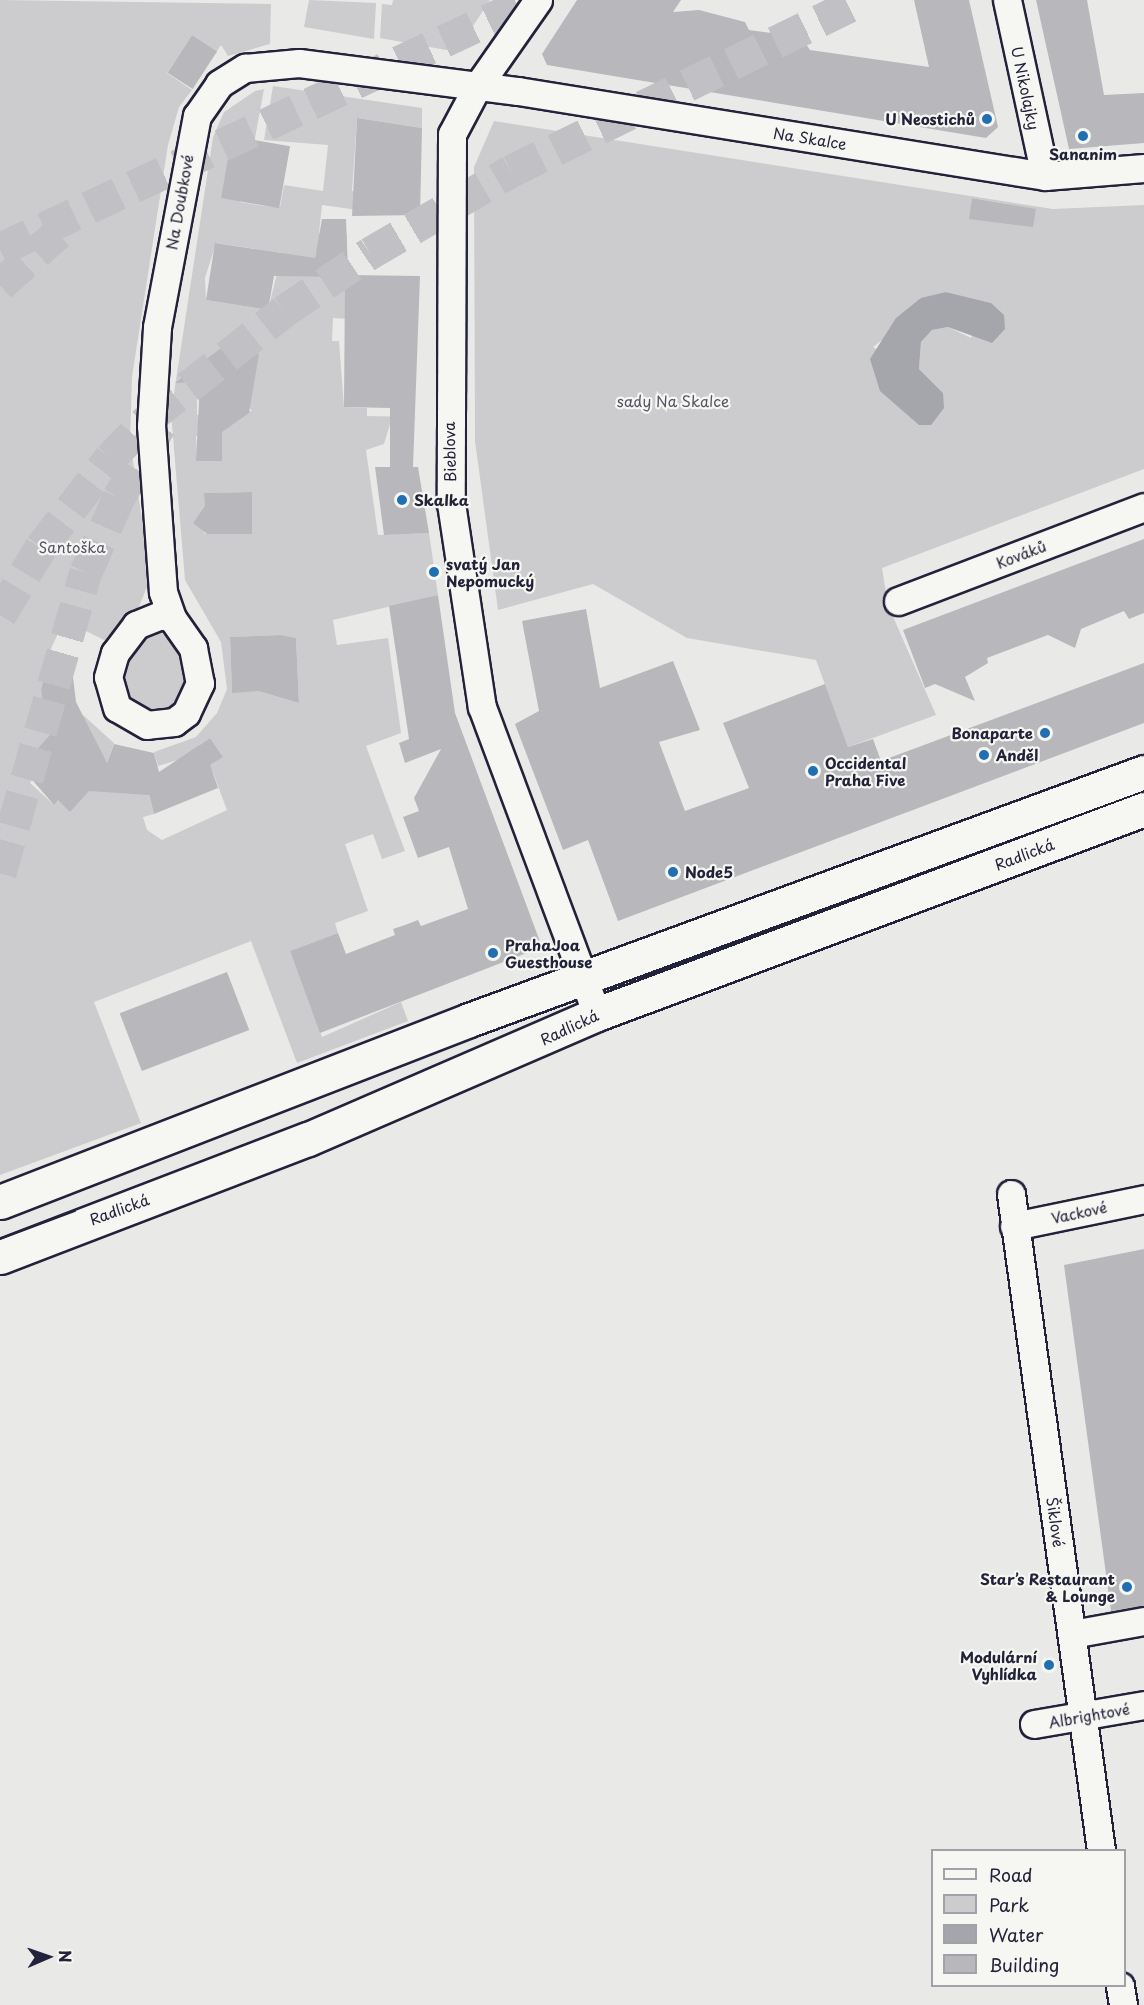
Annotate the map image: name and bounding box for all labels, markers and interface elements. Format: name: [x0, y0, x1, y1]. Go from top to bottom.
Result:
street label: U Nikolajky: [1008, 44, 1044, 132]
place label: U Neostichů: [885, 110, 975, 128]
marker: U Neostichů: [980, 112, 994, 126]
street label: Na Skalce: [772, 123, 848, 153]
marker: Sananim: [1076, 129, 1090, 143]
place label: Sananim: [1049, 145, 1117, 163]
street label: Na Doubkové: [162, 153, 196, 251]
park label: sady Na Skalce: [617, 392, 729, 410]
street label: Bieblova: [439, 422, 459, 482]
place label: Skalka: [414, 491, 469, 509]
marker: Skalka: [395, 493, 409, 507]
street label: Kováků: [994, 536, 1048, 572]
park label: Santoška: [38, 538, 106, 556]
place label: svatý Jan Nepomucký: [446, 554, 534, 589]
marker: svatý Jan Nepomucký: [427, 565, 441, 579]
place label: Bonaparte: [952, 724, 1033, 742]
marker: Bonaparte: [1038, 726, 1052, 740]
place label: Anděl: [996, 746, 1038, 764]
marker: Anděl: [977, 748, 991, 762]
place label: Occidental Praha Five: [825, 753, 906, 788]
marker: Occidental Praha Five: [806, 764, 820, 778]
street label: Radlická: [992, 834, 1056, 874]
place label: Node5: [685, 863, 733, 881]
marker: Node5: [666, 865, 680, 879]
place label: PrahaJoa Guesthouse: [505, 935, 592, 970]
marker: PrahaJoa Guesthouse: [486, 946, 500, 960]
street label: Radlická: [537, 1006, 601, 1048]
street label: Radlická: [87, 1190, 151, 1228]
street label: Vackové: [1050, 1197, 1108, 1227]
street label: Šiklové: [1044, 1496, 1068, 1548]
place label: Star’s Restaurant & Lounge: [980, 1569, 1115, 1604]
marker: Star’s Restaurant & Lounge: [1120, 1580, 1134, 1594]
place label: Modulární Vyhlídka: [960, 1647, 1037, 1682]
marker: Modulární Vyhlídka: [1042, 1658, 1056, 1672]
street label: Albrightové: [1047, 1699, 1131, 1731]
legend: [931, 1849, 1126, 1987]
text: Road: [989, 1861, 1033, 1888]
text: Park: [989, 1891, 1029, 1918]
text: Water: [989, 1921, 1043, 1948]
north arrow: [18, 1927, 78, 1987]
text: N: [54, 1950, 78, 1963]
text: Building: [989, 1951, 1059, 1978]

